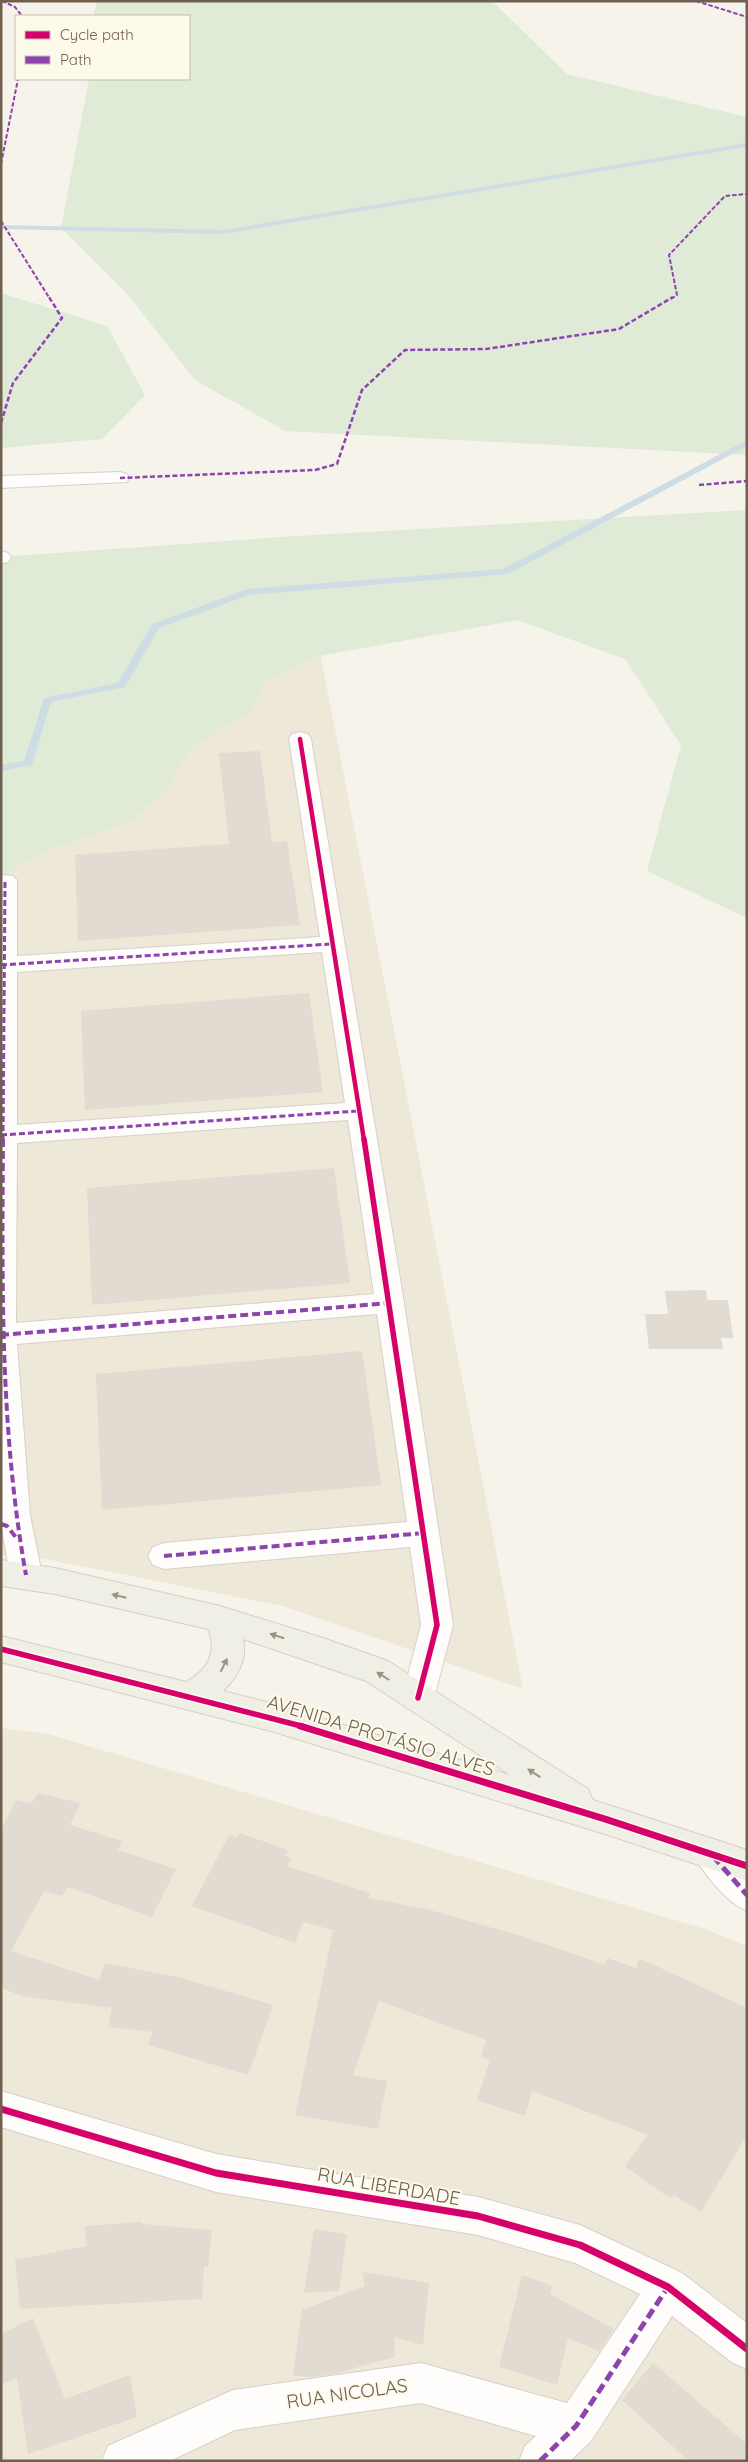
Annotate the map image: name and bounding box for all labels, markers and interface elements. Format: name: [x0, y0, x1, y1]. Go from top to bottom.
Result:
legend: [15, 15, 190, 80]
text: Cycle path: [60, 25, 134, 44]
text: Path: [60, 50, 92, 69]
one-way arrow: [112, 1592, 127, 1600]
one-way arrow: [269, 1632, 284, 1640]
one-way arrow: [221, 1658, 229, 1672]
one-way arrow: [377, 1671, 390, 1680]
street label: AVENIDA PROTÁSIO ALVES: [265, 1689, 497, 1781]
one-way arrow: [528, 1769, 541, 1778]
street label: RUA LIBERDADE: [316, 2162, 462, 2210]
street label: RUA NICOLAS: [285, 2373, 409, 2413]

